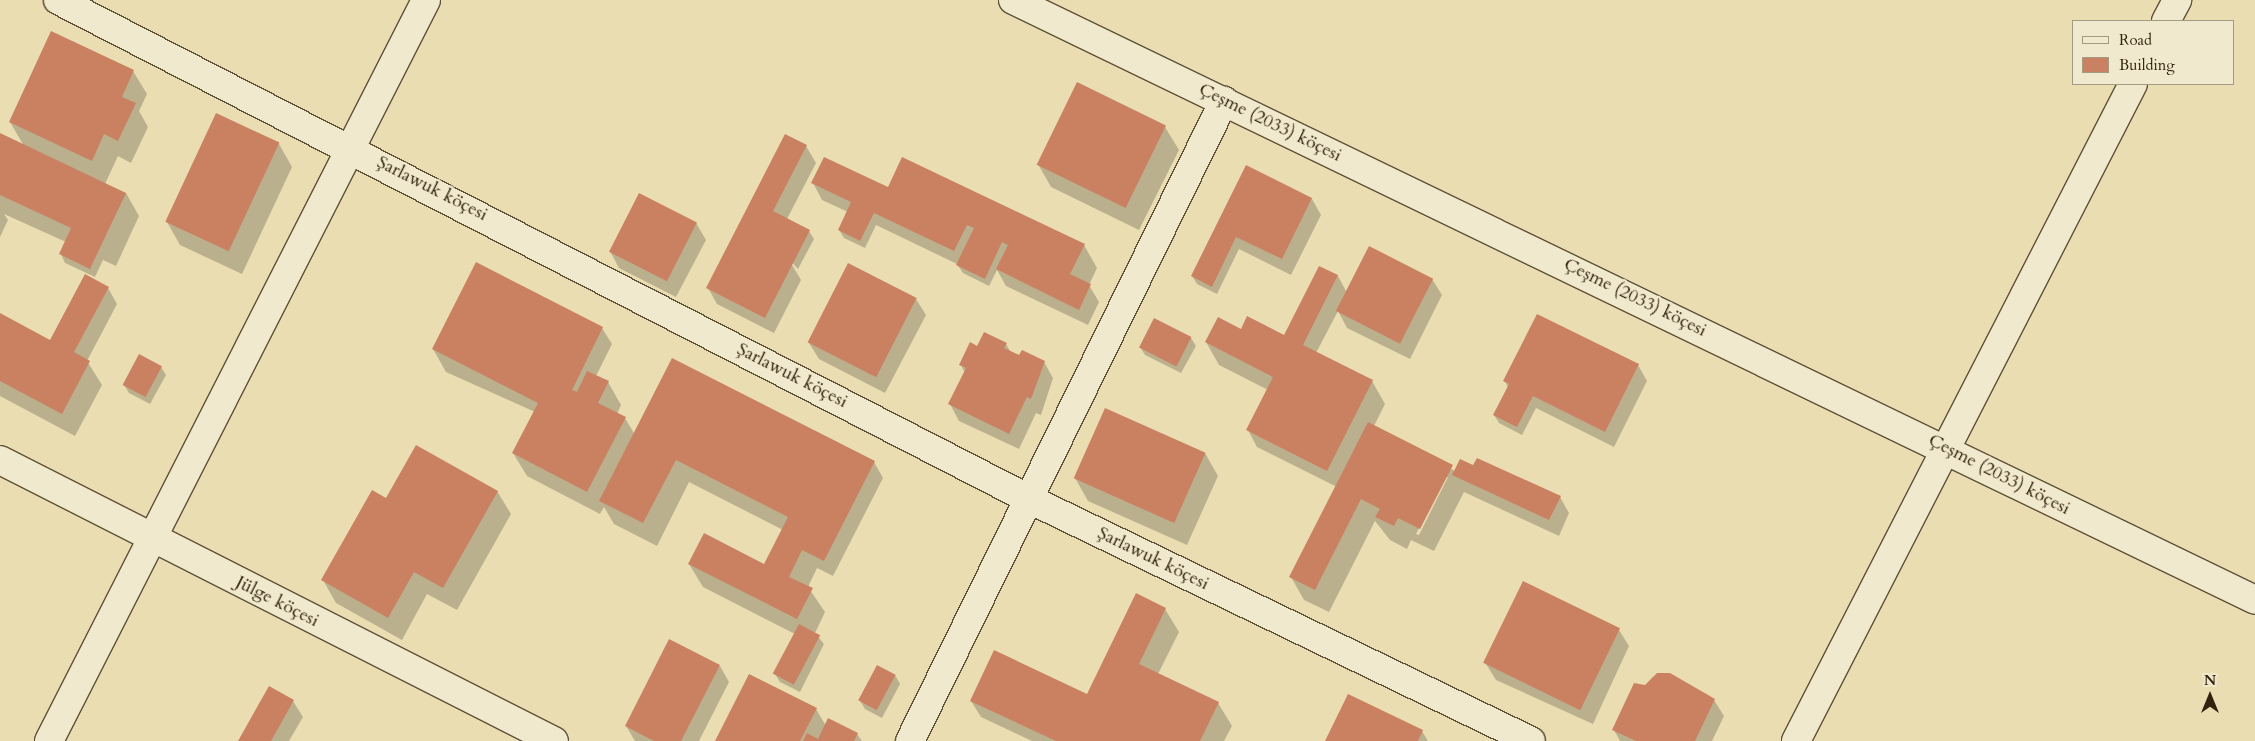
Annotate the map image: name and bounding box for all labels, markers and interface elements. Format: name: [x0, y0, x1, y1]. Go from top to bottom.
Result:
legend: [2072, 20, 2235, 85]
text: Road: [2119, 30, 2152, 50]
text: Building: [2119, 55, 2175, 75]
street label: Çeşme (2033) köçesi: [1195, 79, 1345, 167]
street label: Şarlawuk köçesi: [373, 152, 491, 226]
street label: Çeşme (2033) köçesi: [1560, 254, 1710, 342]
street label: Şarlawuk köçesi: [733, 339, 851, 413]
street label: Çeşme (2033) köçesi: [1925, 430, 2073, 520]
street label: Şarlawuk köçesi: [1094, 523, 1212, 595]
street label: Jülge köçesi: [232, 572, 322, 632]
north arrow: [2185, 671, 2235, 721]
text: N: [2204, 671, 2216, 690]

